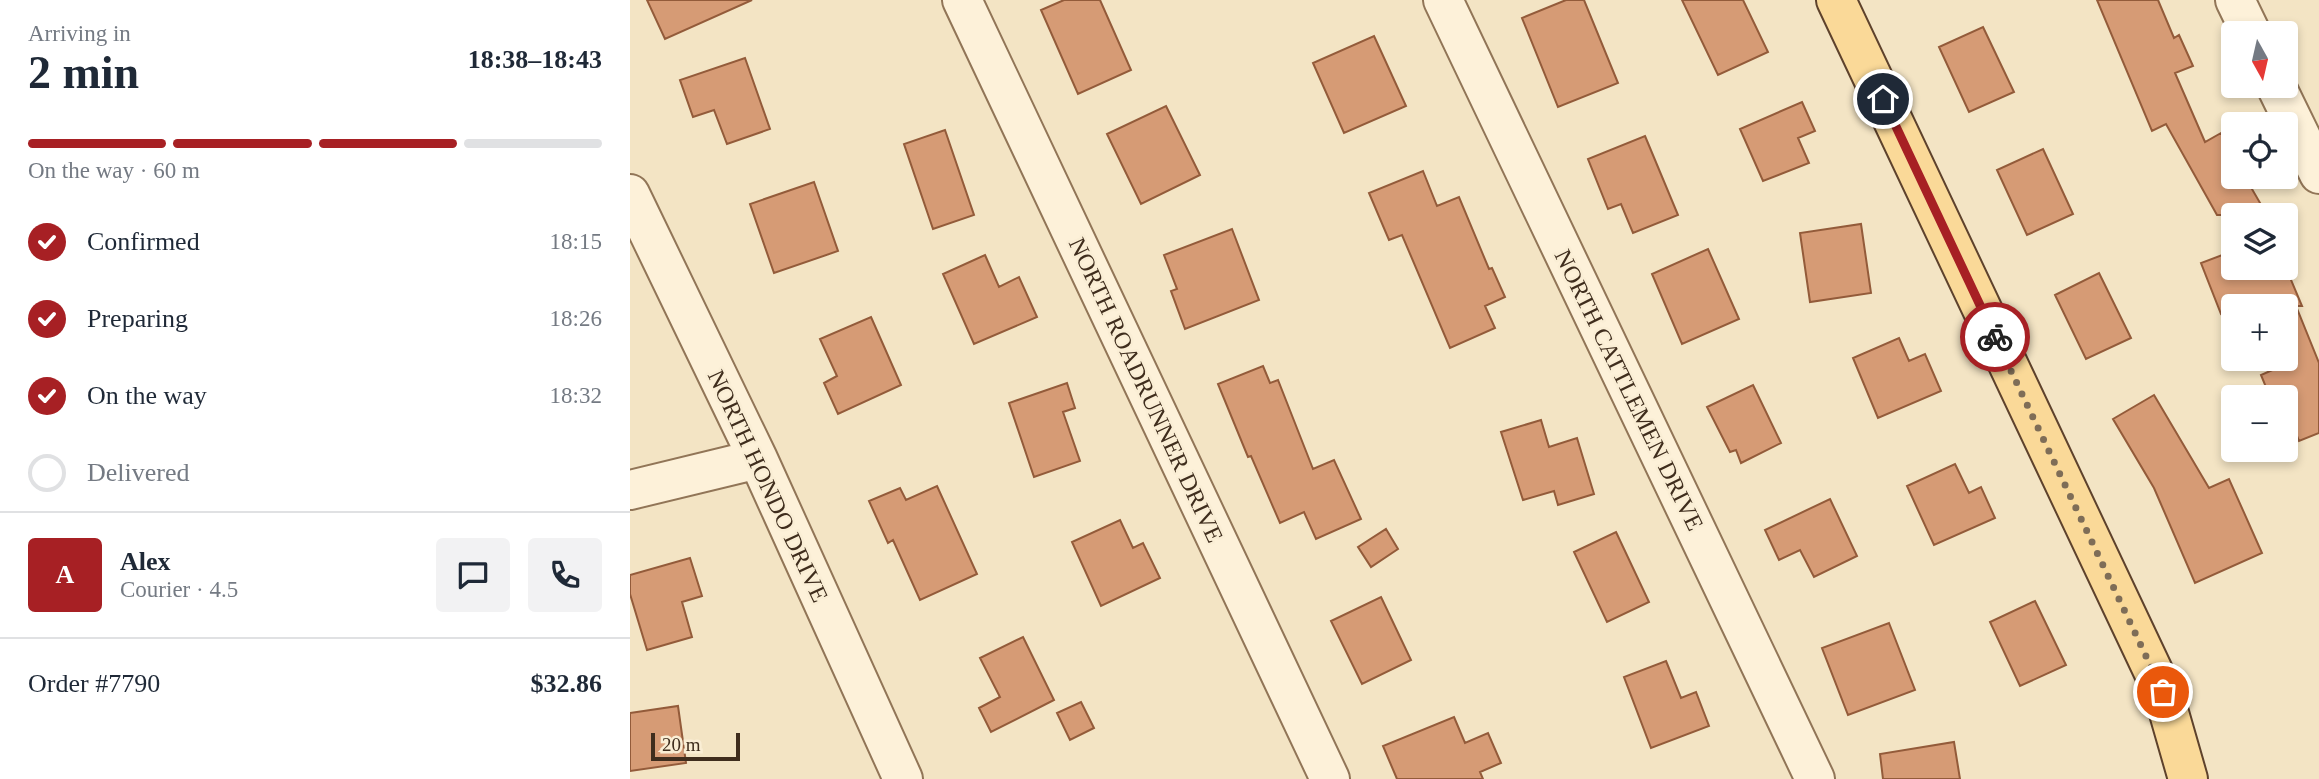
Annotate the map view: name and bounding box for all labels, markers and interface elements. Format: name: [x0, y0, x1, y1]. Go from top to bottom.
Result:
text: Arriving in: [28, 21, 131, 46]
north arrow: [2221, 21, 2298, 98]
map controls: [2221, 21, 2298, 462]
text: 18:38–18:43: [468, 45, 602, 74]
text: 2 min: [28, 47, 139, 98]
pin: [1853, 69, 1913, 129]
icon: home: [1864, 80, 1902, 118]
button: locate: [2221, 112, 2298, 189]
text: On the way · 60 m: [28, 158, 200, 183]
button: layers: [2221, 203, 2298, 280]
icon: check: [28, 223, 66, 261]
text: Confirmed: [87, 227, 200, 256]
text: 18:15: [550, 229, 602, 254]
street label: NORTH ROADRUNNER DRIVE: [1064, 233, 1228, 547]
street label: NORTH CATTLEMEN DRIVE: [1550, 245, 1708, 535]
button: +: [2221, 294, 2298, 371]
icon: check: [28, 300, 66, 338]
courier: [1960, 302, 2030, 372]
text: Preparing: [87, 304, 188, 333]
text: 18:26: [550, 306, 602, 331]
icon: bike: [1976, 318, 2014, 356]
street label: NORTH HONDO DRIVE: [703, 366, 833, 606]
icon: check: [28, 377, 66, 415]
text: On the way: [87, 381, 207, 410]
text: 18:32: [550, 383, 602, 408]
button: −: [2221, 385, 2298, 462]
text: Delivered: [87, 458, 190, 487]
button: chat: [436, 538, 510, 612]
button: phone: [528, 538, 602, 612]
text: Alex: [120, 547, 171, 576]
text: A: [56, 560, 74, 589]
text: Courier · 4.5: [120, 577, 238, 602]
pin: [2133, 662, 2193, 722]
text: Order #7790: [28, 669, 160, 698]
text: $32.86: [531, 669, 602, 698]
icon: bag: [2144, 673, 2182, 711]
scale bar: [651, 730, 740, 762]
text: 20 m: [662, 734, 701, 755]

